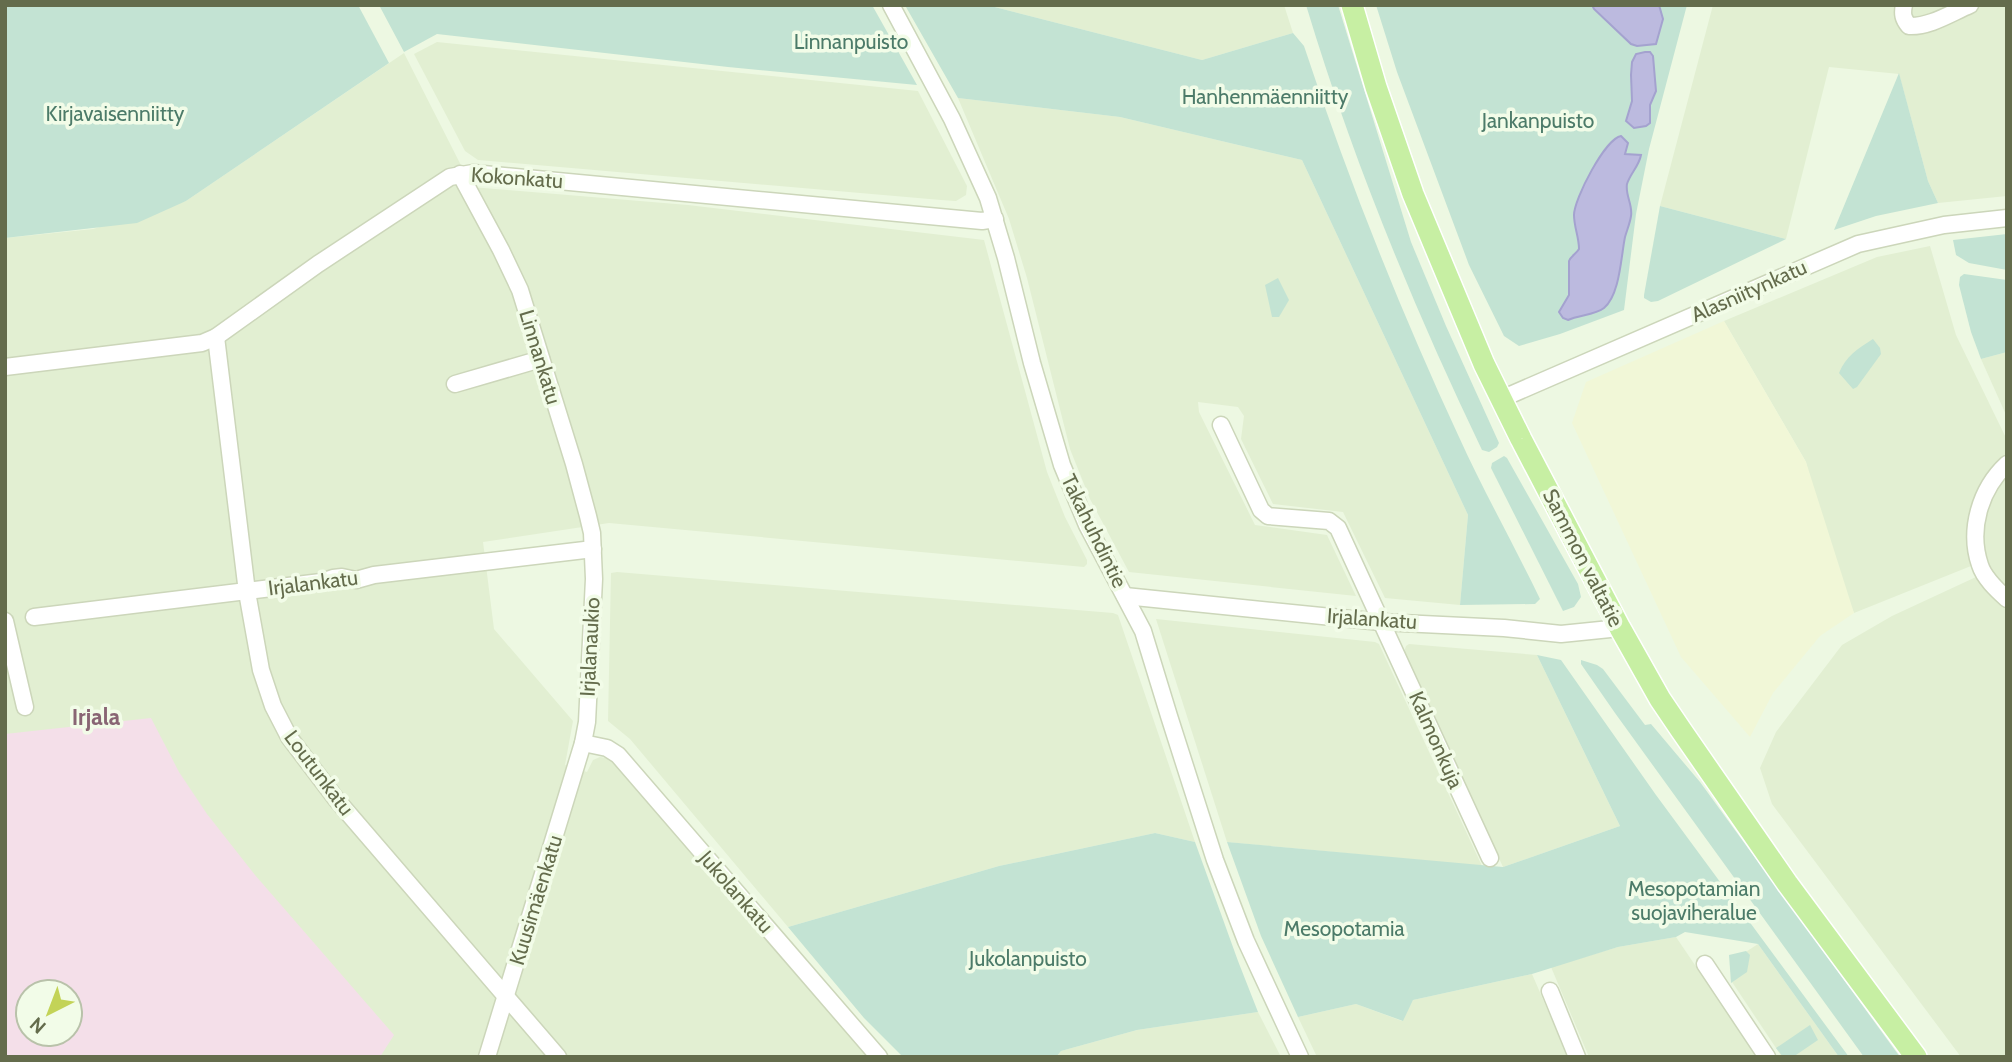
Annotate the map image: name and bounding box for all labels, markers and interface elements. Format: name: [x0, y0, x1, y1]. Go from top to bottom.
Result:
park label: Linnanpuisto: [794, 29, 908, 54]
park label: Hanhenmäenniitty: [1182, 84, 1349, 109]
park label: Kirjavaisenniitty: [46, 101, 185, 127]
park label: Jankanpuisto: [1481, 108, 1594, 133]
street label: Kokonkatu: [470, 162, 564, 193]
street label: Alasniitynkatu: [1687, 254, 1810, 327]
street label: Linnankatu: [514, 307, 567, 407]
street label: Takahuhdintie: [1056, 470, 1133, 592]
street label: Sammon valtatie: [1538, 485, 1629, 631]
street label: Irjalankatu: [267, 565, 359, 601]
street label: Irjalanaukio: [574, 597, 606, 697]
street label: Irjalankatu: [1326, 603, 1418, 635]
street label: Kalmonkuja: [1403, 687, 1469, 793]
district label: Irjala: [72, 703, 121, 731]
street label: Loutunkatu: [279, 725, 359, 820]
street label: Kuusimäenkatu: [504, 832, 567, 968]
street label: Jukolankatu: [693, 845, 779, 938]
park label: Mesopotamian suojaviheralue: [1628, 876, 1760, 926]
park label: Mesopotamia: [1283, 916, 1405, 941]
park label: Jukolanpuisto: [968, 946, 1087, 971]
north arrow: [14, 978, 84, 1048]
text: N: [25, 1012, 51, 1038]

